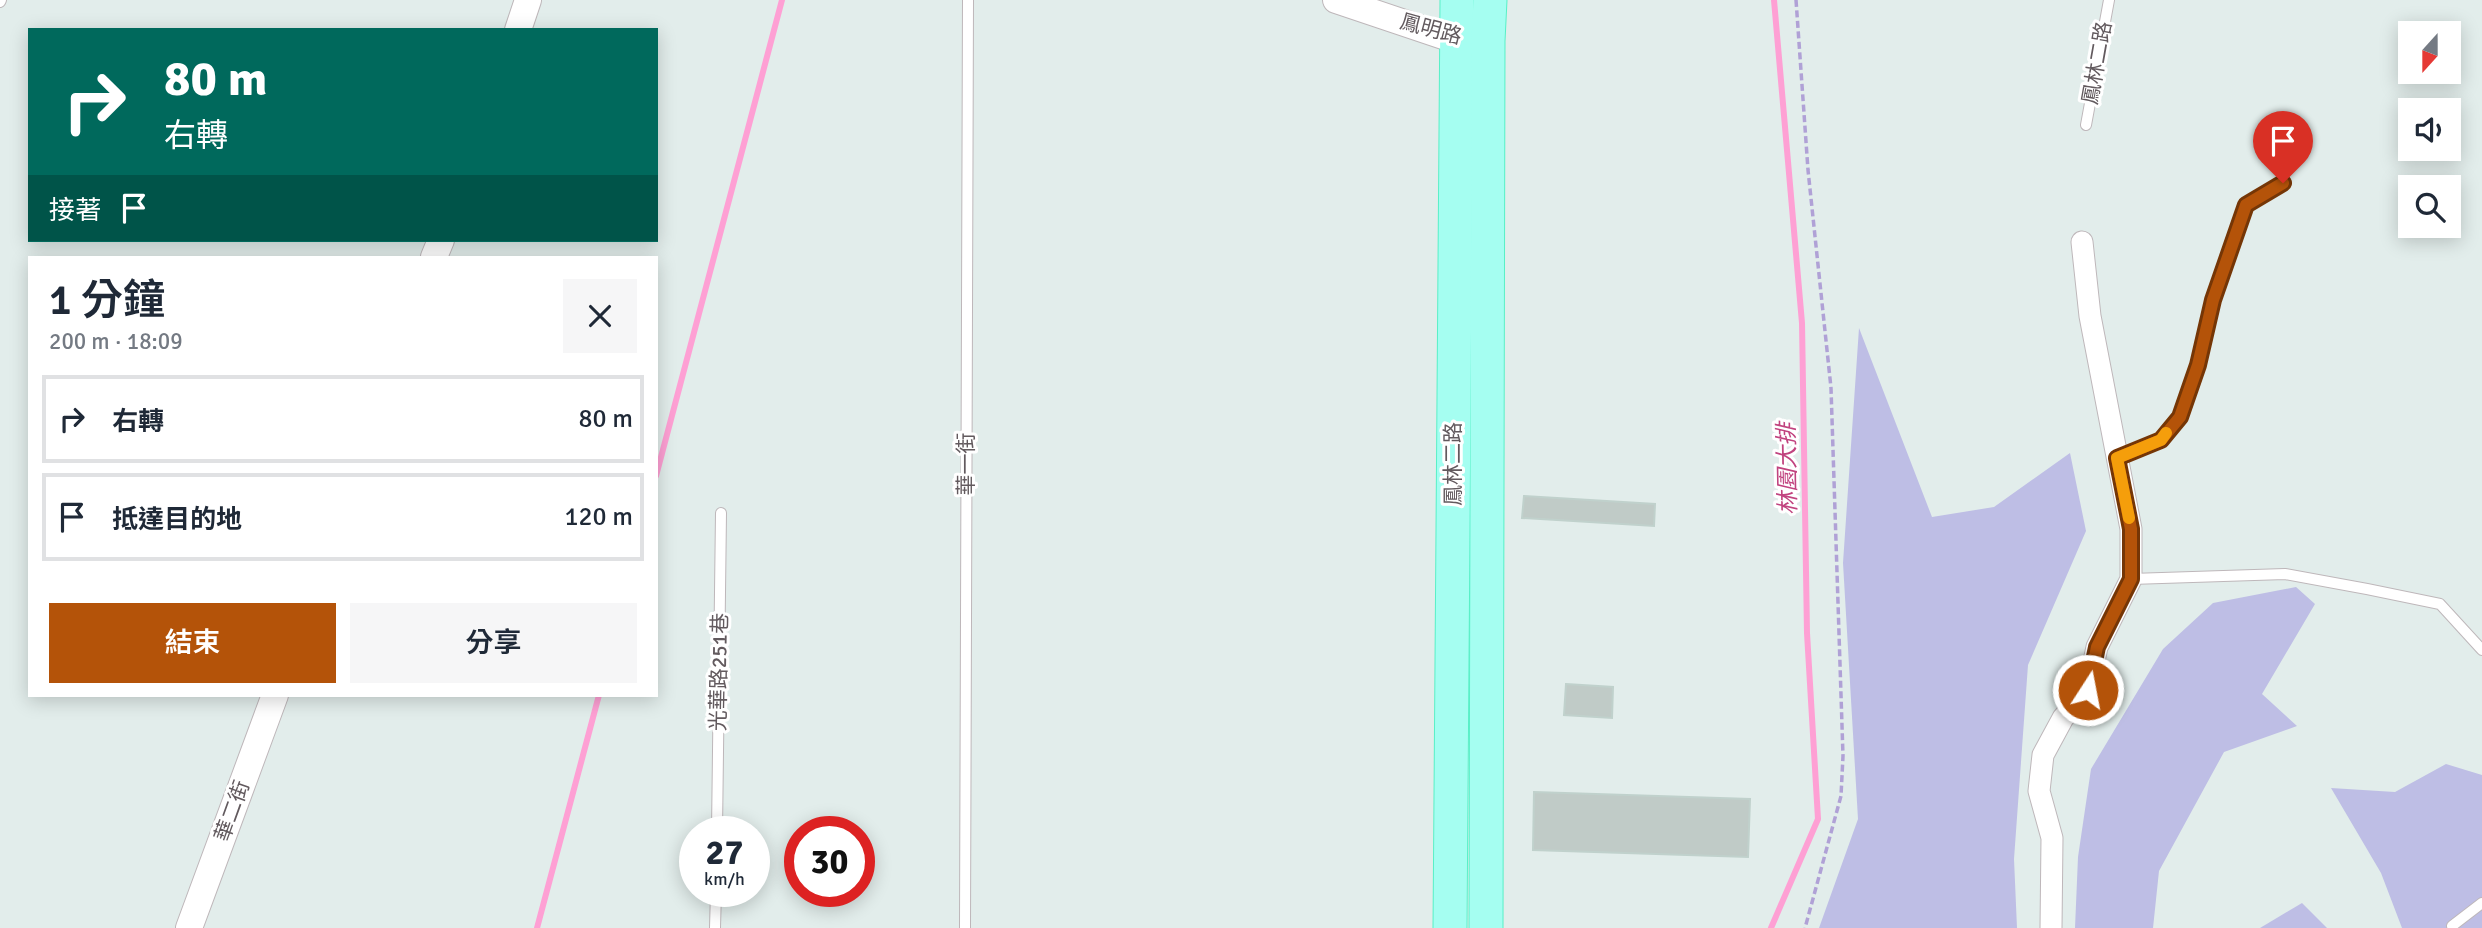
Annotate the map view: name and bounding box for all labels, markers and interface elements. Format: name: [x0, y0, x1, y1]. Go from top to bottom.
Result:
street label: 鳳明路: [1397, 8, 1465, 50]
street label: 鳳林二路: [2077, 19, 2117, 107]
north arrow: [2398, 21, 2460, 84]
map controls: [2398, 21, 2461, 238]
text: 80 m: [164, 49, 267, 109]
icon: right: [49, 56, 140, 147]
button: sound: [2398, 98, 2461, 161]
pin: [2253, 111, 2313, 183]
text: 右轉: [164, 116, 228, 155]
icon: arrive: [2264, 122, 2302, 160]
button: search: [2398, 175, 2461, 238]
icon: arrive: [115, 189, 153, 227]
text: 接著: [49, 195, 101, 227]
text: 1 分鐘: [49, 275, 165, 326]
button: close: [563, 279, 637, 353]
text: 200 m · 18:09: [49, 327, 183, 356]
icon: right: [53, 400, 91, 438]
text: 80 m: [578, 403, 633, 435]
text: 右轉: [112, 406, 164, 438]
water label: 林園大排: [1772, 420, 1803, 515]
street label: 鳳林二路: [1440, 422, 1466, 506]
street label: 華一街: [953, 433, 979, 496]
icon: arrive: [53, 498, 91, 536]
text: 120 m: [564, 501, 633, 533]
text: 抵達目的地: [112, 504, 242, 536]
button: 結束: [49, 603, 336, 683]
button: 分享: [350, 603, 637, 683]
street label: 光華路251巷: [705, 613, 733, 731]
position arrow: [2051, 653, 2125, 727]
street label: 華二街: [209, 777, 255, 845]
speed limit sign: 30: [784, 816, 875, 907]
text: 27: [706, 831, 743, 874]
text: km/h: [704, 868, 745, 890]

